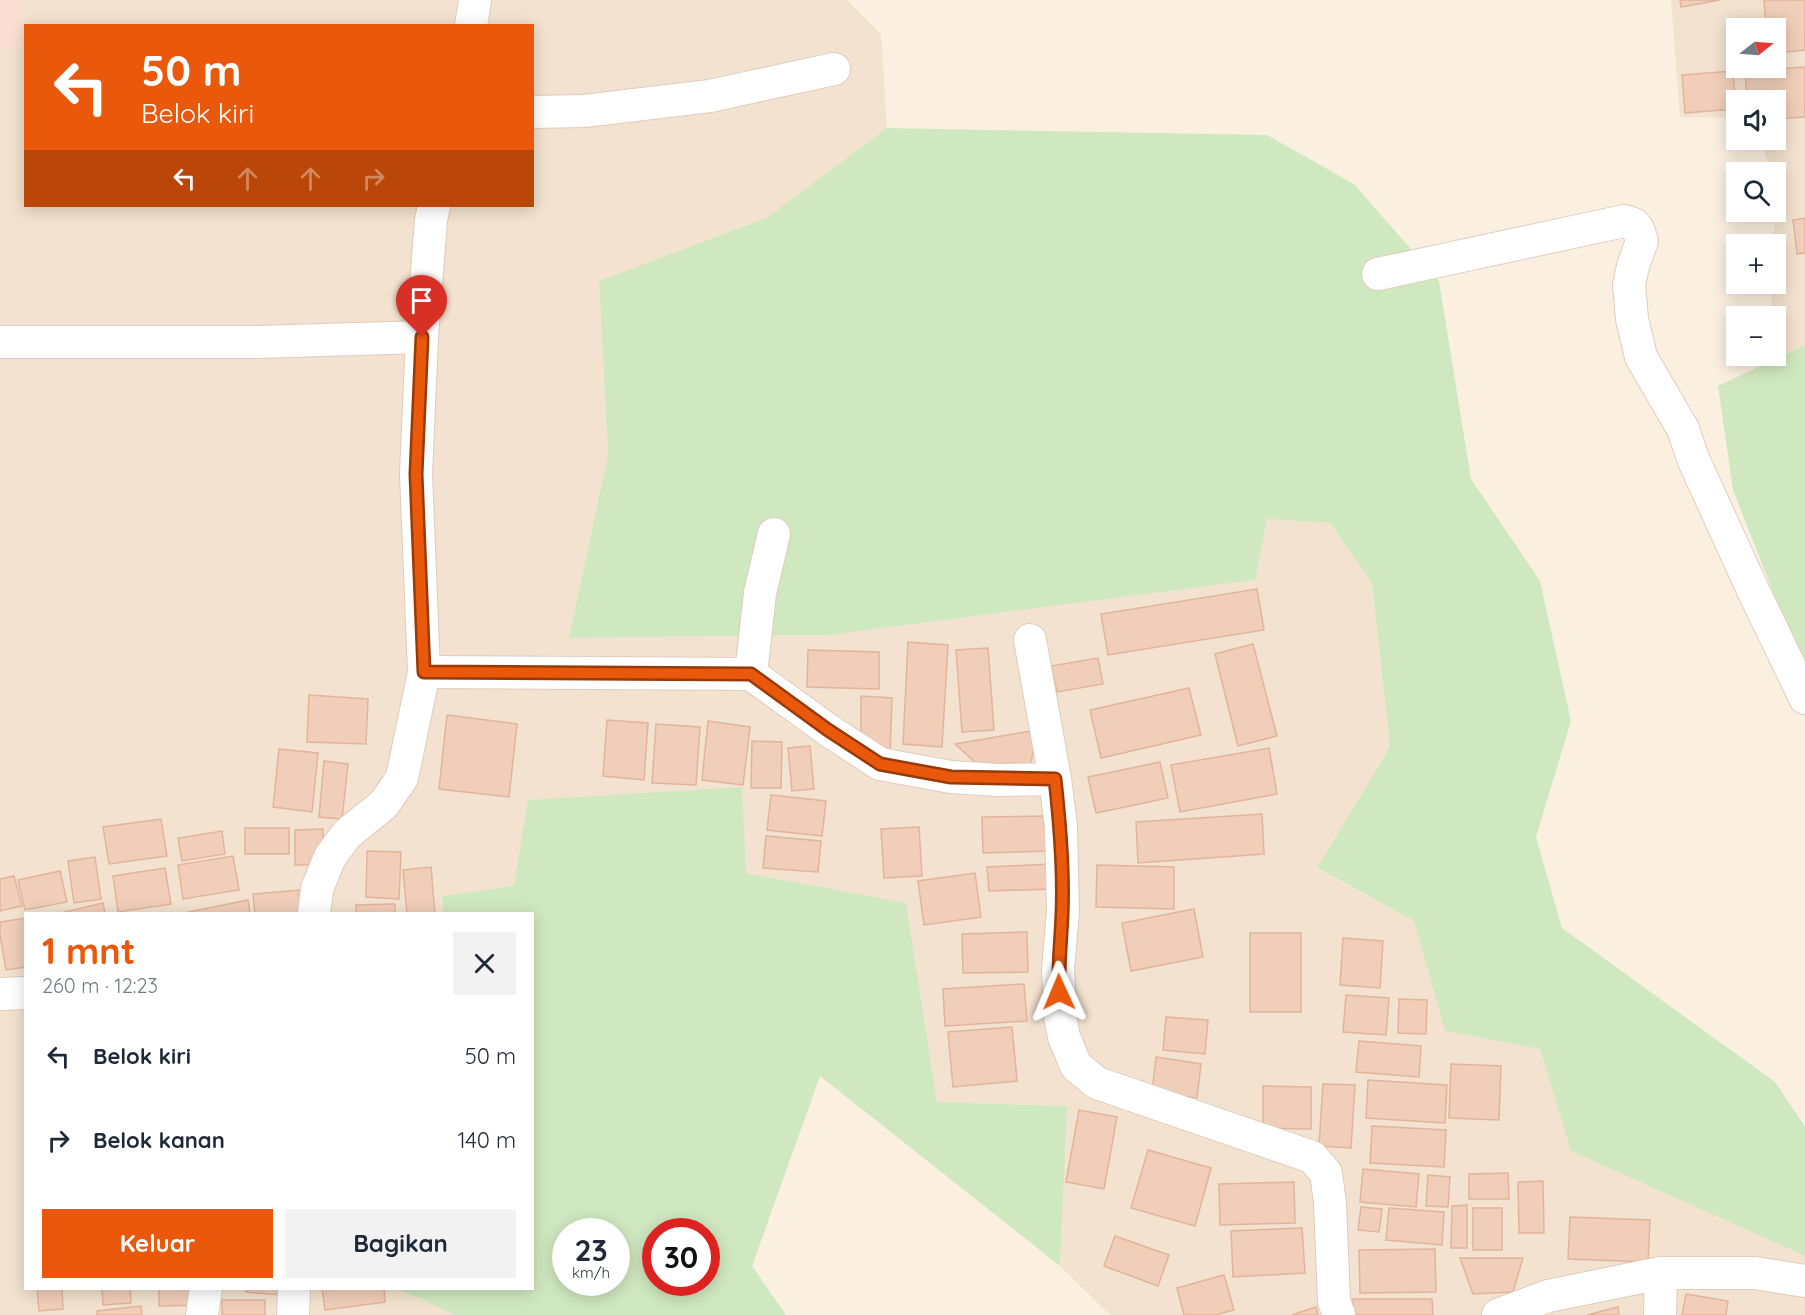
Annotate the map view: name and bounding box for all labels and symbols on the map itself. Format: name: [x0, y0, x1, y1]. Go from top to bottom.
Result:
north arrow: [1726, 18, 1786, 78]
pin: [396, 275, 447, 337]
position arrow: [1027, 960, 1091, 1024]
speed limit sign: 30: [642, 1218, 720, 1296]

